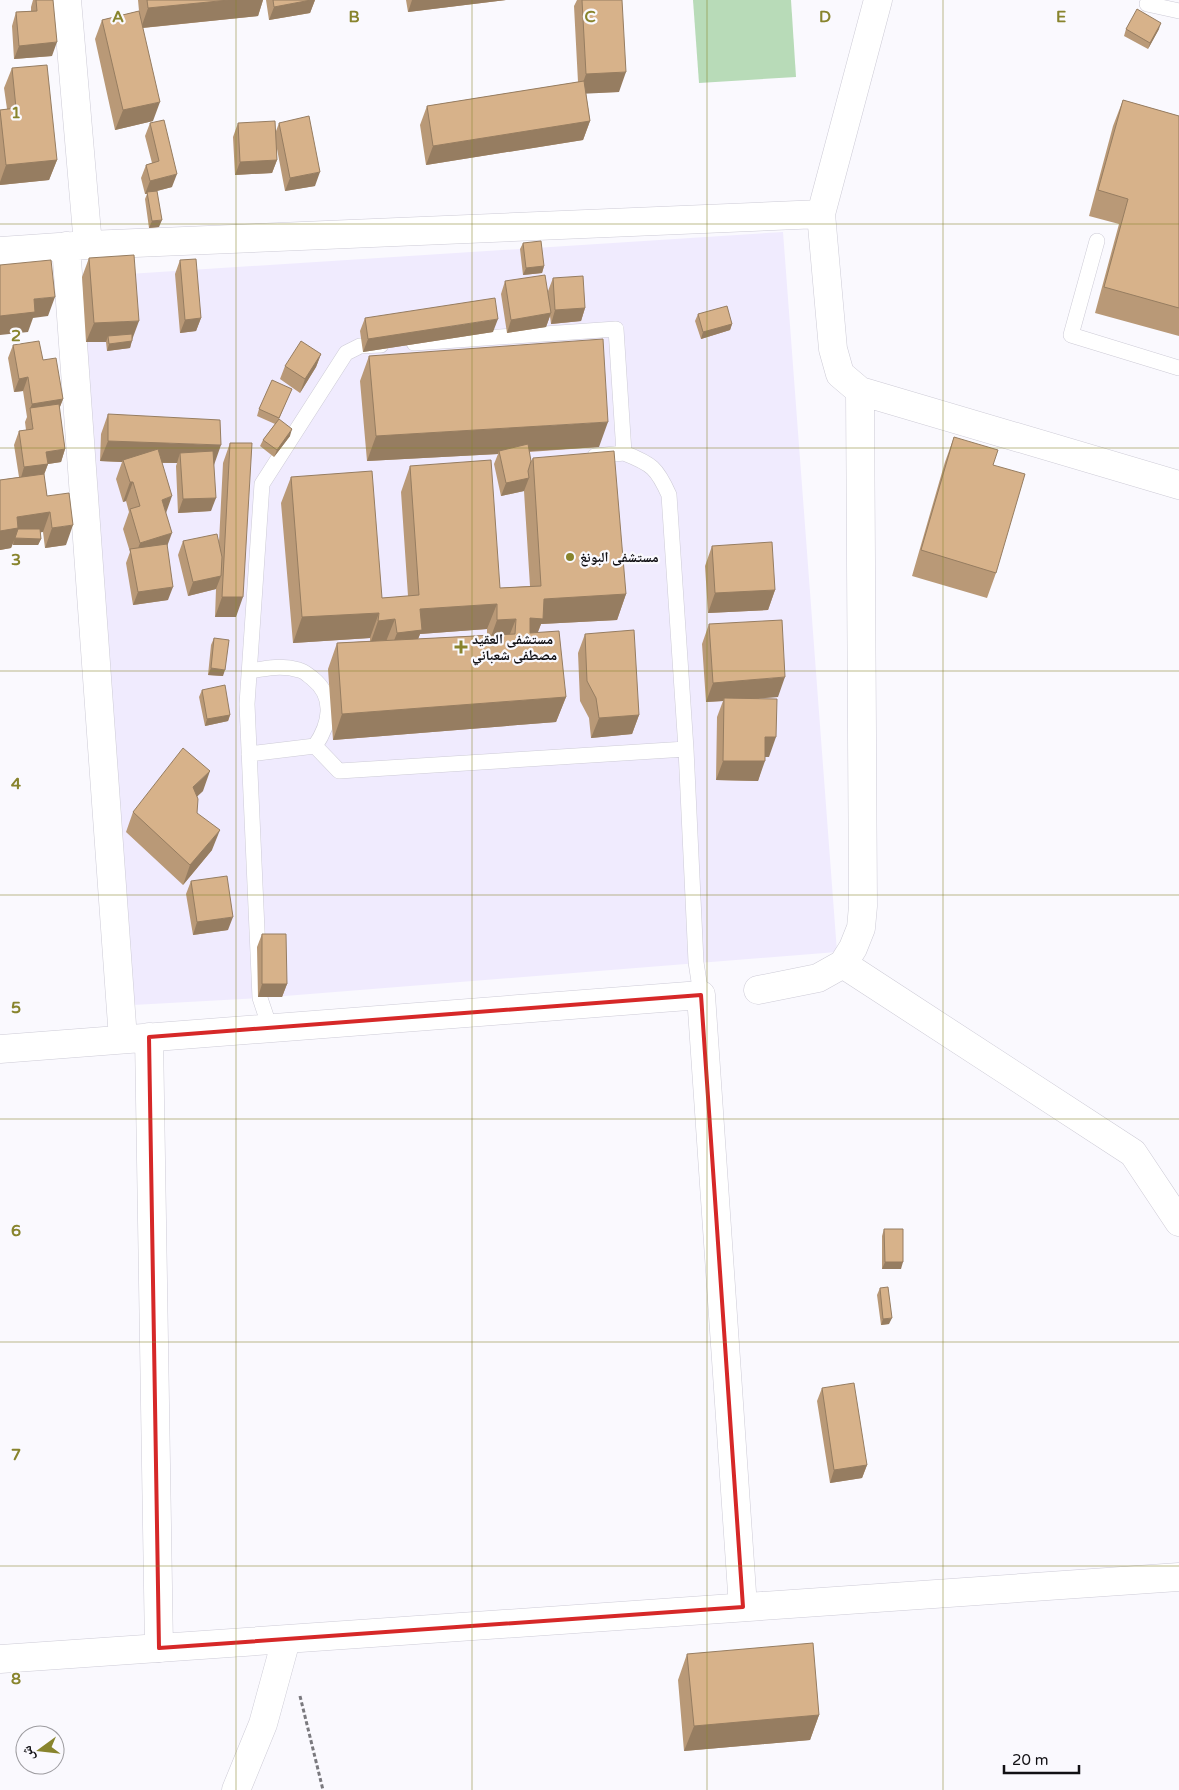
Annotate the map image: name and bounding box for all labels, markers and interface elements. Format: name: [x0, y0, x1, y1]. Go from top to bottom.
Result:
text: A: [112, 7, 124, 27]
text: B: [348, 7, 360, 27]
text: C: [584, 7, 596, 27]
text: D: [819, 7, 831, 27]
text: E: [1056, 7, 1066, 27]
text: 1: [11, 103, 21, 123]
text: 2: [11, 326, 21, 346]
place label: مستشفى البونغ: [580, 549, 659, 567]
text: 3: [11, 550, 21, 570]
marker: مستشفى البونغ: [564, 551, 576, 563]
place label: مستشفى العقيد مصطفى شعباني: [472, 631, 557, 666]
marker: مستشفى العقيد مصطفى شعباني: [454, 640, 468, 654]
text: 4: [11, 774, 21, 794]
text: 5: [11, 998, 21, 1018]
text: 6: [11, 1221, 21, 1241]
text: 7: [11, 1445, 21, 1465]
text: 8: [11, 1669, 21, 1689]
north arrow: [15, 1725, 65, 1775]
scale bar: [1004, 1742, 1079, 1774]
text: ش: [18, 1744, 38, 1763]
text: 20 m: [1012, 1751, 1049, 1769]

